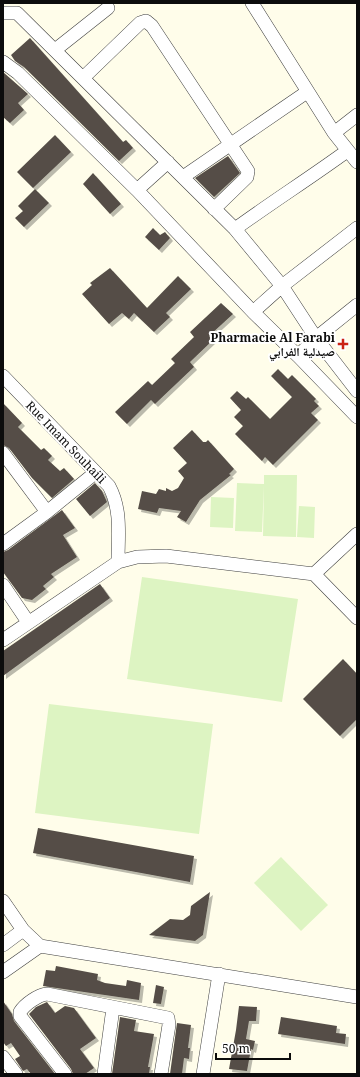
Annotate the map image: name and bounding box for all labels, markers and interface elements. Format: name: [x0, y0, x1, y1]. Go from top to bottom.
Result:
place label: Pharmacie Al Farabi صيدلية الفرابي: [210, 329, 336, 361]
marker: Pharmacie Al Farabi صيدلية الفرابي: [338, 339, 348, 349]
street label: Rue Imam Souhaili: [22, 397, 110, 487]
scale bar: [216, 1035, 290, 1061]
text: 50 m: [222, 1040, 250, 1057]

